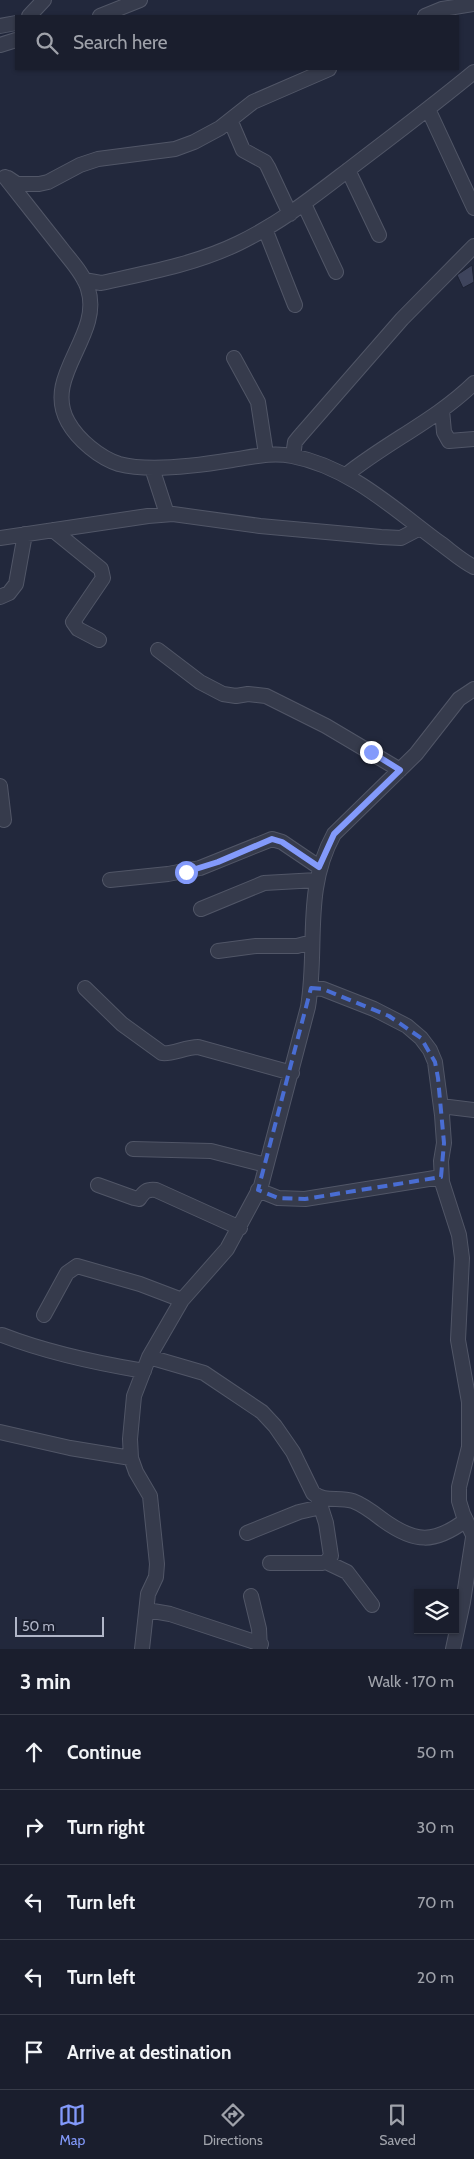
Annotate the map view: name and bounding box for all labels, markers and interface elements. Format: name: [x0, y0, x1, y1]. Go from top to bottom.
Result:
search box: [15, 15, 459, 70]
icon: search: [33, 29, 61, 57]
text: Search here: [73, 31, 167, 54]
route end: [360, 741, 383, 764]
route start: [175, 861, 198, 884]
map controls: [414, 1589, 459, 1634]
button: layers: [414, 1589, 459, 1634]
scale bar: [15, 1614, 104, 1637]
text: 50 m: [22, 1617, 55, 1635]
text: 3 min: [20, 1669, 71, 1694]
text: Walk · 170 m: [368, 1672, 454, 1691]
icon: ahead: [20, 1738, 48, 1766]
text: Continue: [67, 1741, 141, 1764]
text: 50 m: [417, 1743, 454, 1762]
icon: right: [20, 1813, 48, 1841]
text: Turn right: [67, 1816, 145, 1839]
text: 30 m: [417, 1818, 454, 1837]
icon: left: [20, 1888, 48, 1916]
text: Turn left: [67, 1891, 135, 1914]
text: 70 m: [417, 1893, 454, 1912]
icon: left: [20, 1963, 48, 1991]
text: Turn left: [67, 1966, 135, 1989]
text: 20 m: [417, 1968, 454, 1987]
icon: arrive: [20, 2038, 48, 2066]
text: Arrive at destination: [67, 2041, 231, 2064]
tab: Map: [58, 2101, 86, 2149]
tab: Directions: [203, 2101, 263, 2149]
tab: Saved: [379, 2101, 416, 2149]

